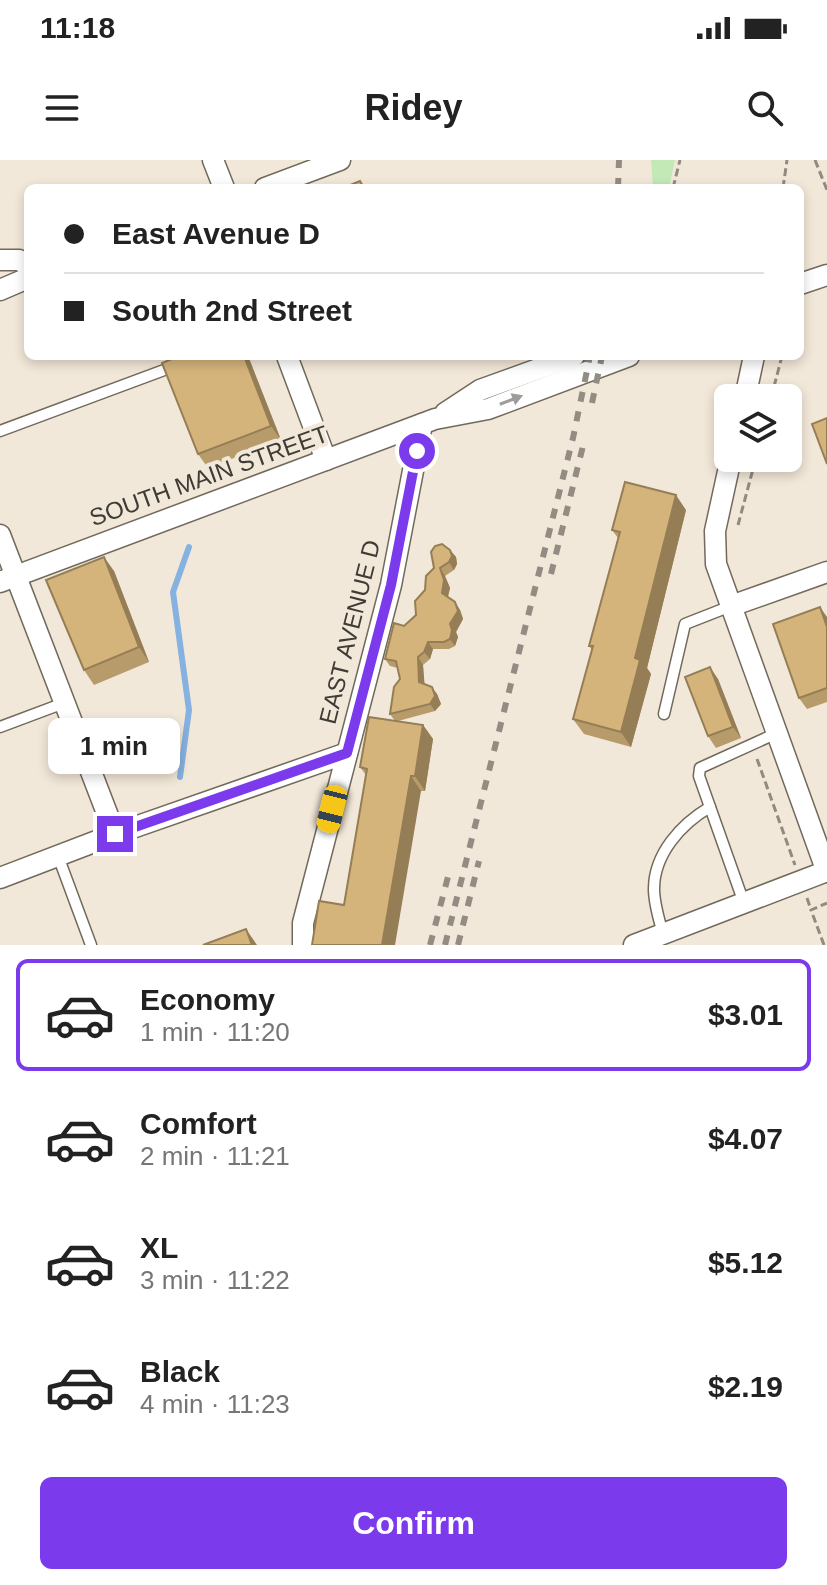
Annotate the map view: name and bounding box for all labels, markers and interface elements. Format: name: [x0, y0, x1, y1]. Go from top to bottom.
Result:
text: 11:18: [40, 11, 115, 44]
icon: menu: [40, 86, 84, 130]
icon: search: [743, 86, 787, 130]
text: Ridey: [364, 87, 463, 128]
text: East Avenue D: [112, 217, 320, 250]
text: South 2nd Street: [112, 294, 352, 327]
map controls: [714, 384, 802, 472]
button: layers: [714, 384, 802, 472]
one-way arrow: [499, 393, 523, 406]
street label: SOUTH MAIN STREET: [86, 420, 332, 531]
route start: [399, 433, 435, 469]
street label: EAST AVENUE D: [314, 537, 385, 727]
callout: 1 min: [49, 718, 181, 774]
text: 1 min: [80, 731, 148, 761]
car: [315, 783, 349, 835]
route end: [97, 816, 133, 852]
icon: car: [44, 979, 116, 1051]
text: Economy: [140, 983, 275, 1016]
text: $3.01: [708, 998, 783, 1031]
text: 1 min · 11:20: [140, 1017, 290, 1047]
icon: car: [44, 1103, 116, 1175]
text: Comfort: [140, 1107, 257, 1140]
text: $4.07: [708, 1122, 783, 1155]
text: 2 min · 11:21: [140, 1141, 290, 1171]
icon: car: [44, 1227, 116, 1299]
text: XL: [140, 1231, 178, 1264]
text: $5.12: [708, 1246, 783, 1279]
text: 3 min · 11:22: [140, 1265, 290, 1295]
icon: car: [44, 1351, 116, 1423]
text: Black: [140, 1355, 220, 1388]
text: $2.19: [708, 1370, 783, 1403]
text: 4 min · 11:23: [140, 1389, 290, 1419]
button: Confirm: [40, 1477, 787, 1569]

